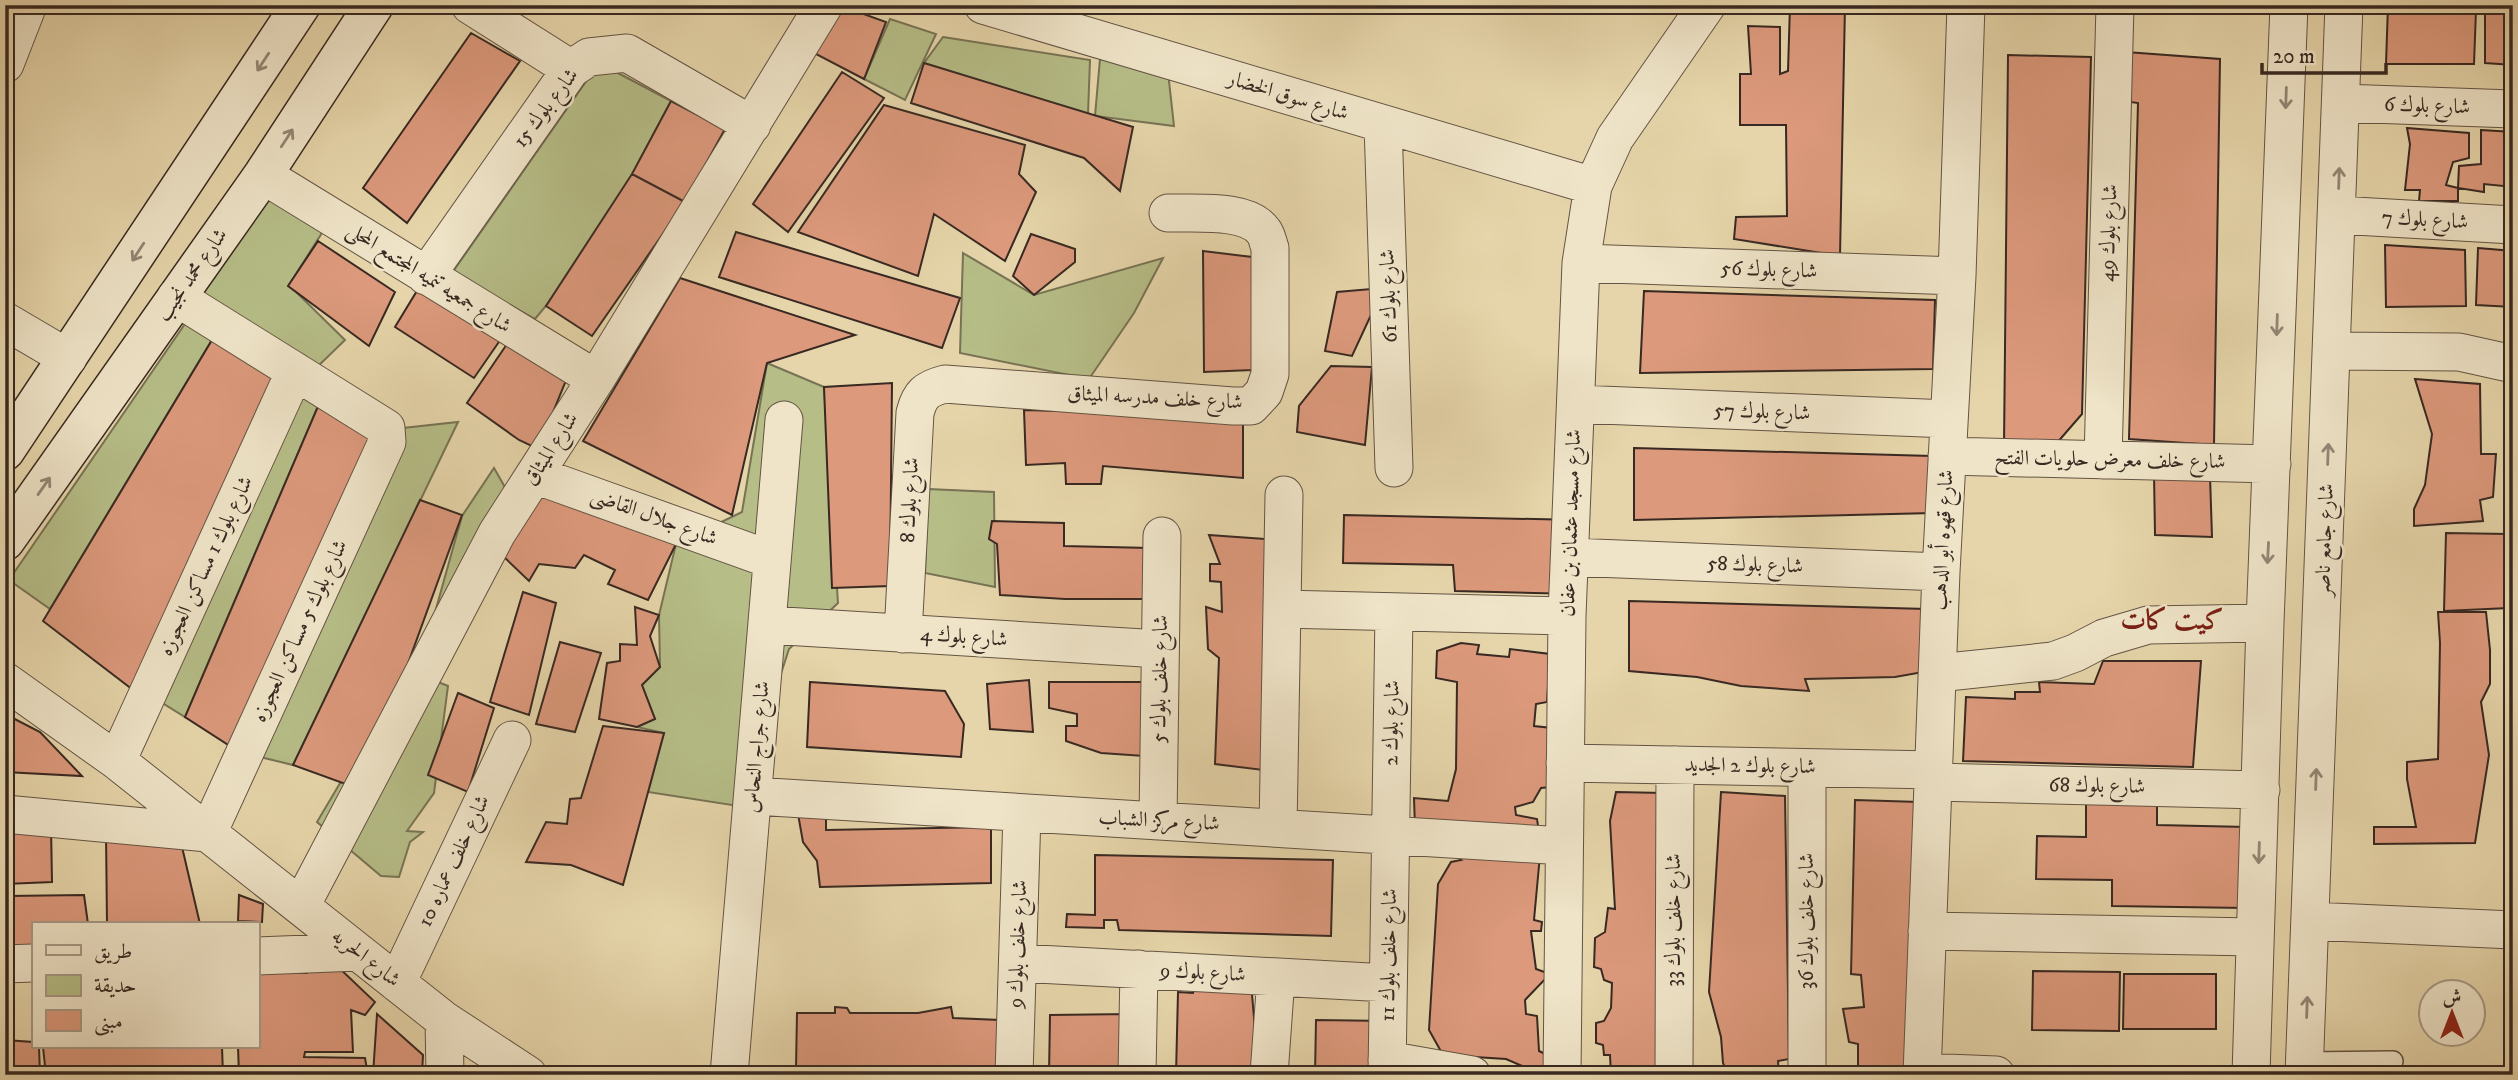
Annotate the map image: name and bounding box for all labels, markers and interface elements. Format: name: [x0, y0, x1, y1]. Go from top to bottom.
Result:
scale bar: [2262, 32, 2387, 76]
text: 20 m: [2273, 44, 2315, 70]
one-way arrow: [256, 52, 270, 71]
street label: شارع بلوك 15: [508, 63, 588, 155]
street label: شارع سوق الخضار: [1221, 65, 1352, 131]
one-way arrow: [2279, 86, 2293, 109]
street label: شارع بلوك 6: [2383, 92, 2471, 124]
one-way arrow: [280, 129, 294, 149]
one-way arrow: [2332, 166, 2345, 189]
street label: شارع بلوك 49: [2094, 184, 2128, 282]
street label: شارع بلوك 7: [2381, 205, 2469, 239]
street label: شارع جمعيه تنميه المجتمع المحلى: [339, 217, 516, 343]
street label: شارع محمد نجيب: [150, 223, 237, 329]
one-way arrow: [131, 242, 145, 261]
street label: شارع بلوك 61: [1374, 249, 1408, 343]
street label: شارع بلوك 56: [1720, 255, 1818, 289]
one-way arrow: [2271, 314, 2284, 337]
street label: شارع خلف مدرسه الميثاق: [1066, 380, 1243, 420]
street label: شارع بلوك 57: [1713, 397, 1811, 431]
street label: شارع الميثاق: [518, 407, 588, 493]
street label: شارع مسجد عثمان بن عفان: [1555, 429, 1591, 617]
one-way arrow: [2322, 443, 2335, 466]
street label: شارع خلف معرض حلويات الفتح: [1994, 445, 2226, 480]
street label: شارع بلوك 8: [895, 456, 929, 544]
street label: شارع قهوه أبو الدهب: [1923, 469, 1964, 611]
street label: شارع بلوك 1 مساكن العجوزه: [153, 472, 263, 662]
one-way arrow: [37, 476, 51, 496]
street label: شارع جلال القاضى: [586, 482, 721, 556]
street label: شارع جامع ناصر: [2310, 483, 2345, 599]
street label: شارع بلوك 5 مساكن العجوزه: [246, 536, 357, 728]
one-way arrow: [2262, 541, 2275, 564]
street label: شارع بلوك 58: [1706, 550, 1804, 584]
district label: كيت كات: [2120, 603, 2224, 638]
street label: شارع خلف بلوك 5: [1146, 615, 1178, 743]
street label: شارع بلوك 4: [919, 621, 1008, 657]
street label: شارع جراج النحاس: [738, 680, 781, 815]
street label: شارع بلوك 2: [1378, 680, 1410, 766]
street label: شارع بلوك 2 الجديد: [1684, 752, 1816, 784]
one-way arrow: [2309, 768, 2322, 791]
street label: شارع بلوك 68: [2048, 772, 2146, 804]
street label: شارع خلف عماره 10: [412, 791, 500, 933]
street label: شارع مركز الشباب: [1097, 805, 1220, 841]
one-way arrow: [2252, 842, 2265, 865]
street label: شارع خلف بلوك 33: [1661, 853, 1691, 987]
street label: شارع خلف بلوك 36: [1794, 853, 1824, 989]
street label: شارع خلف بلوك 9: [1003, 879, 1037, 1010]
street label: شارع خلف بلوك 11: [1375, 888, 1407, 1022]
legend: [32, 922, 259, 1048]
street label: شارع الحريه: [324, 923, 406, 996]
text: طريق: [94, 939, 132, 965]
street label: شارع بلوك 9: [1158, 958, 1247, 992]
text: حديقة: [94, 973, 137, 999]
north arrow: [2416, 978, 2486, 1048]
text: ش: [2443, 986, 2461, 1009]
one-way arrow: [2300, 995, 2313, 1018]
text: مبنى: [94, 1009, 123, 1036]

